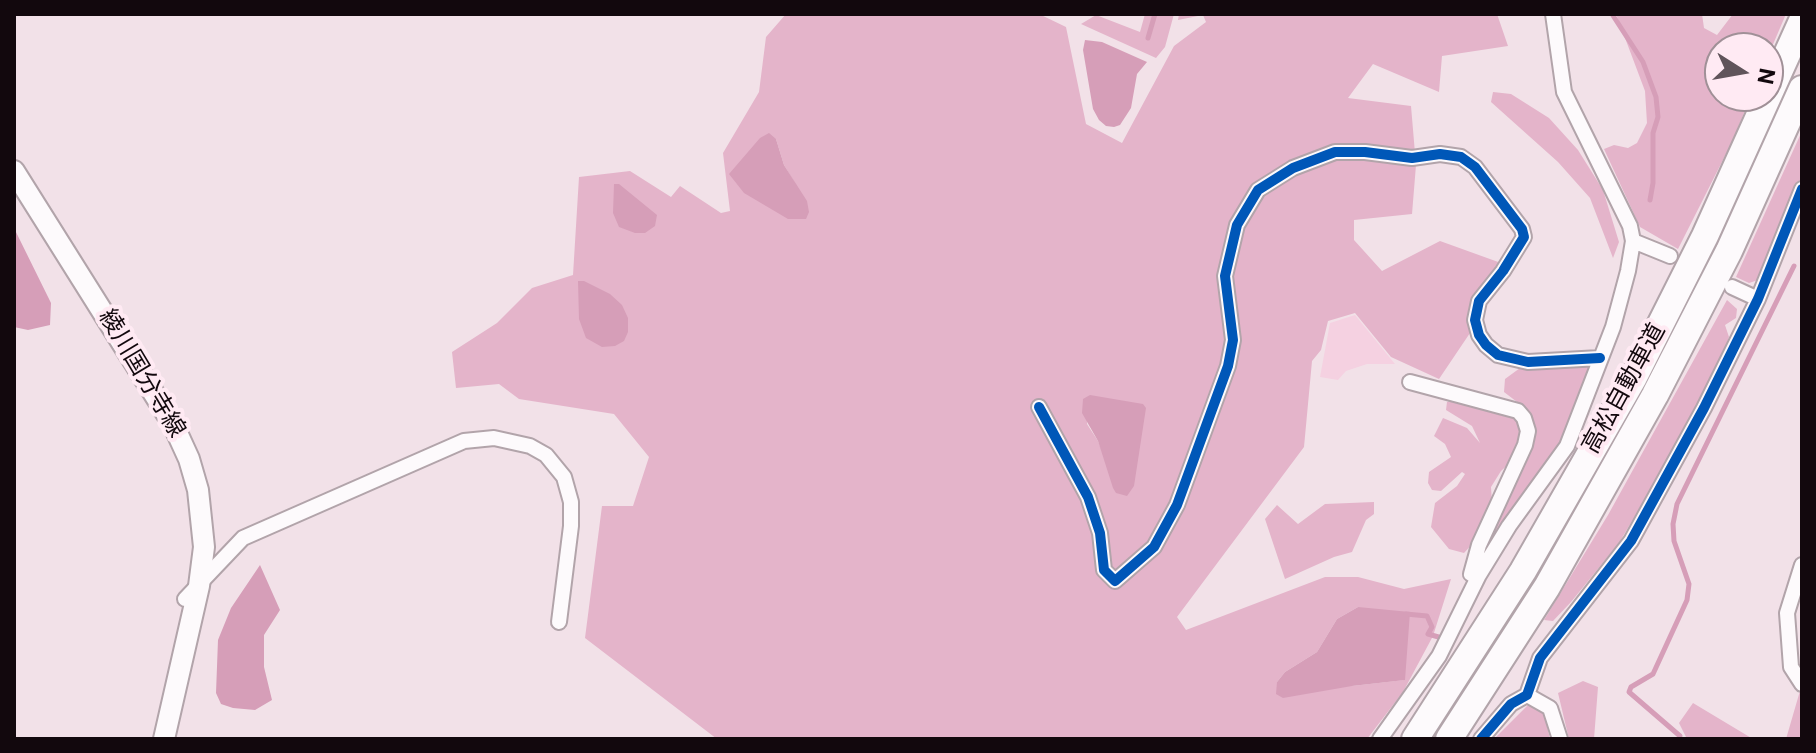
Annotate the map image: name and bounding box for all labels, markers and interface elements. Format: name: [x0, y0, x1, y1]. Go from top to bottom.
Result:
north arrow: [1704, 32, 1784, 112]
text: N: [1752, 66, 1780, 86]
street label: 綾川国分寺線: [92, 305, 190, 443]
street label: 高松自動車道: [1577, 319, 1673, 459]

